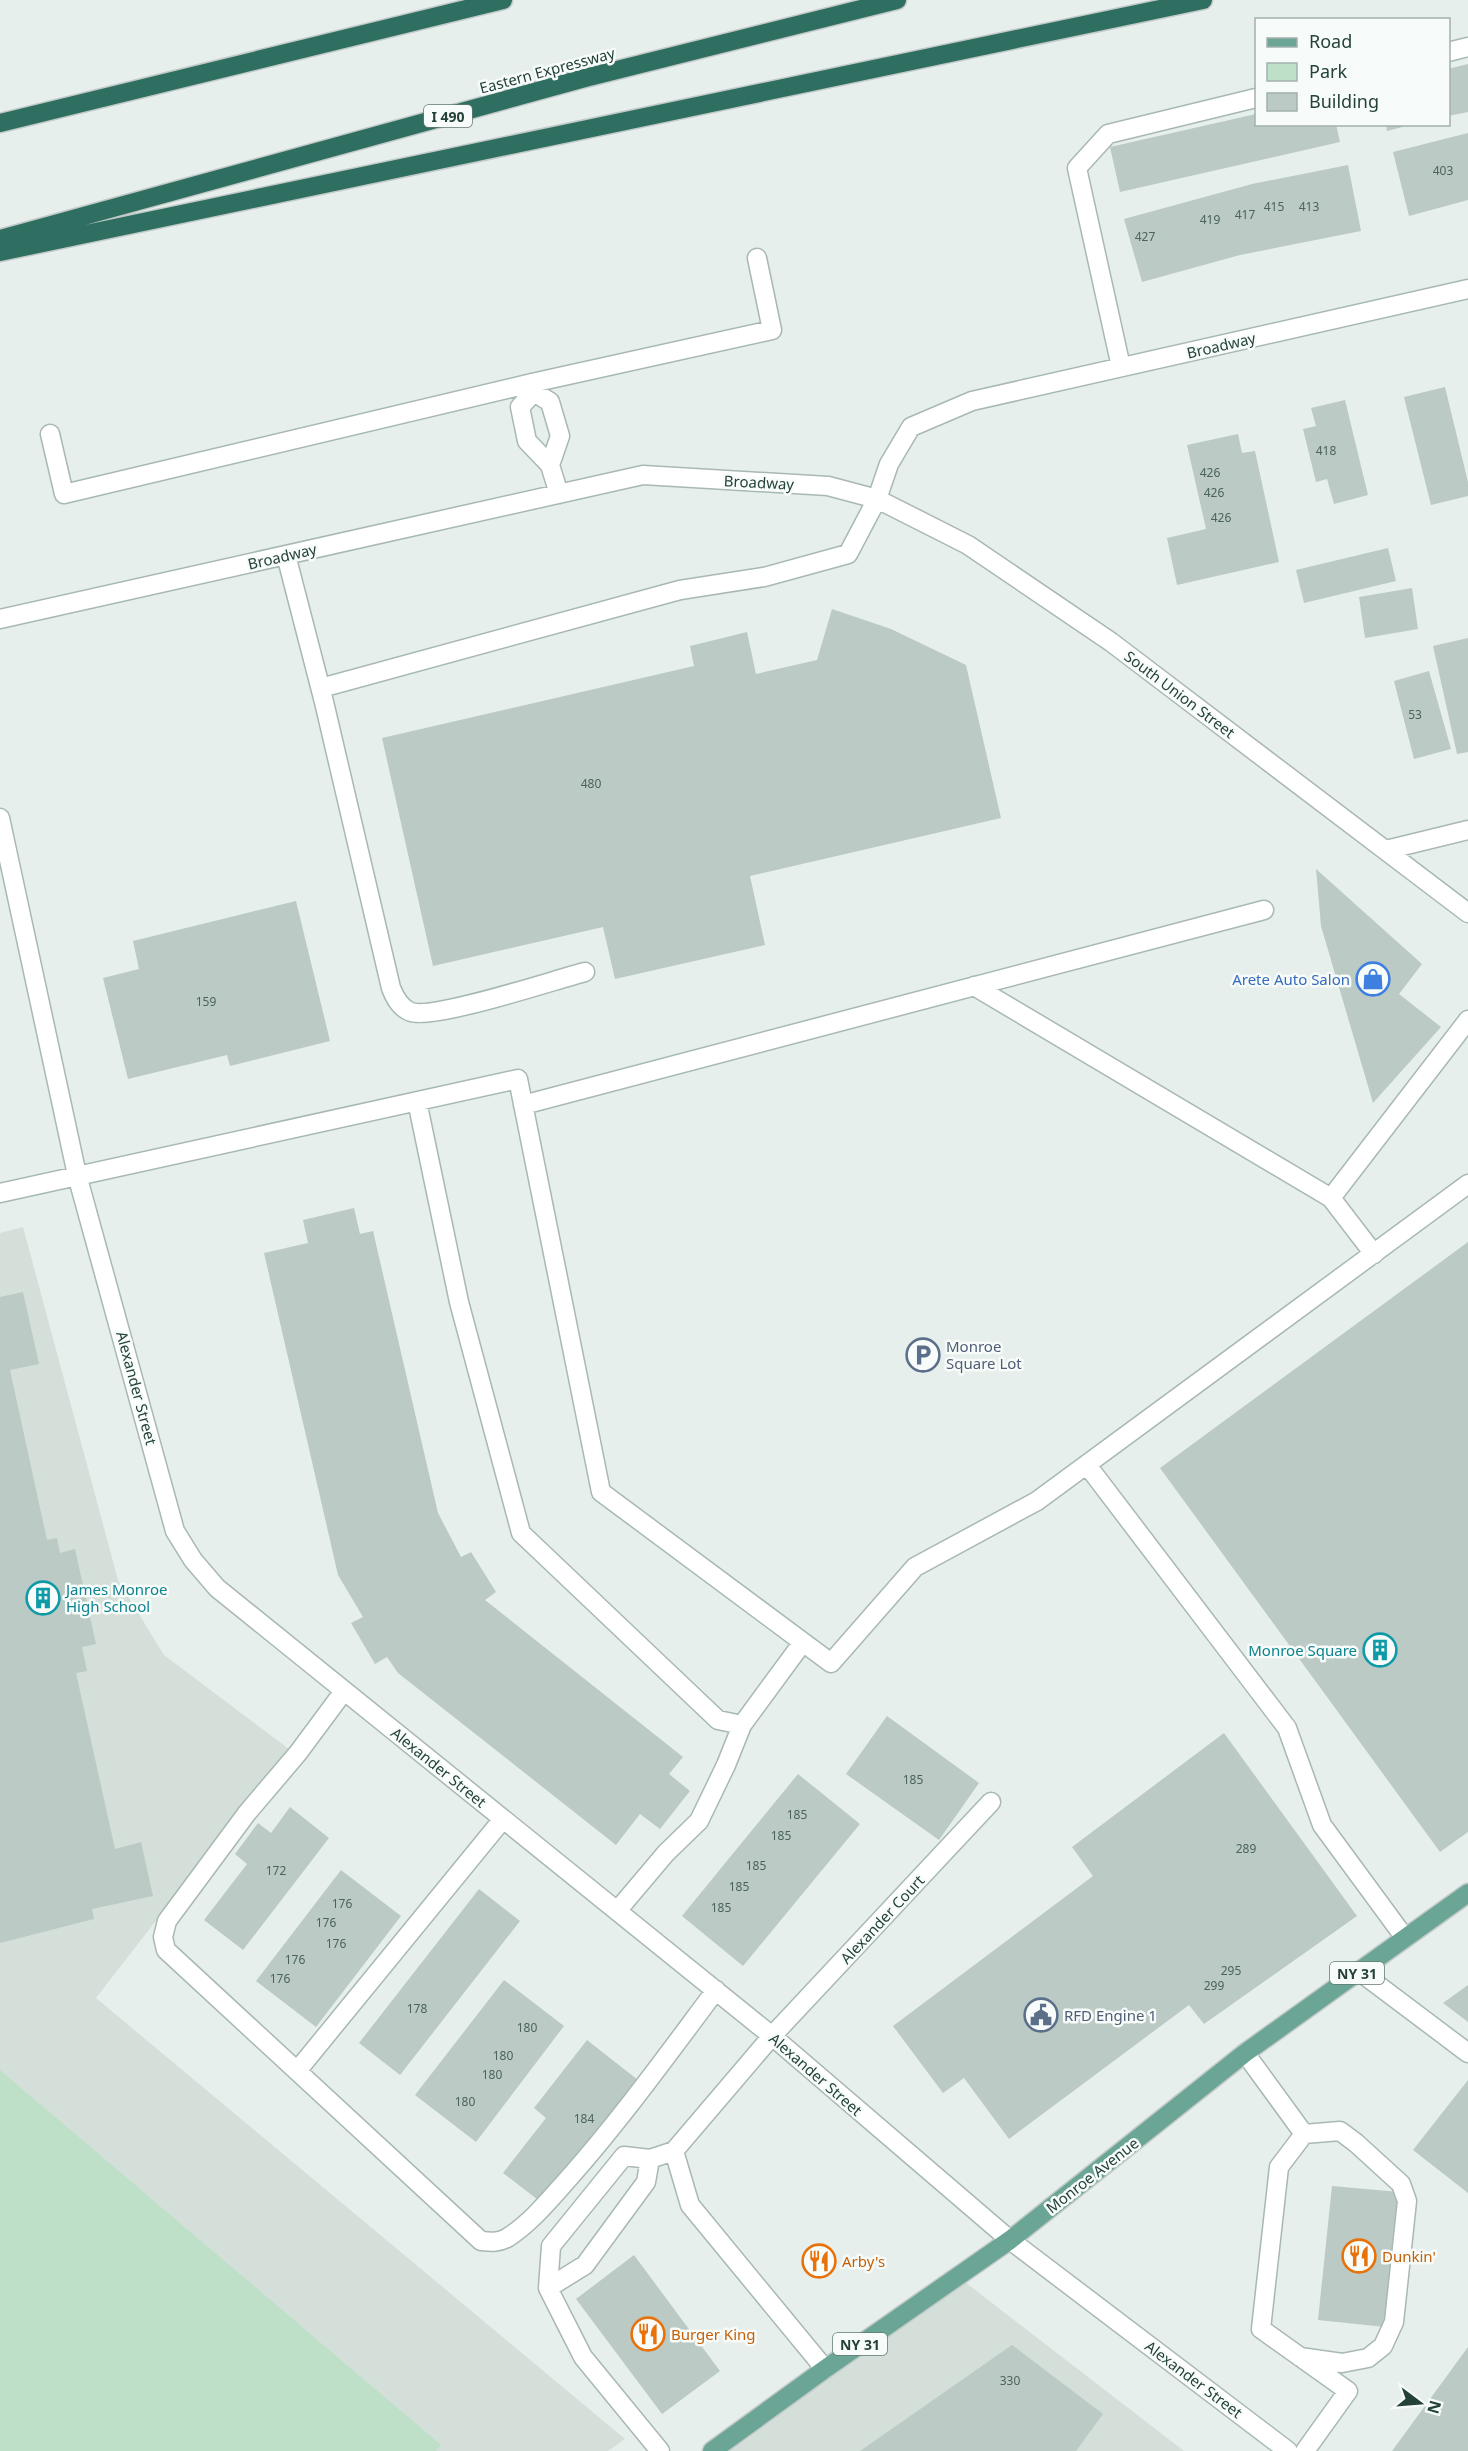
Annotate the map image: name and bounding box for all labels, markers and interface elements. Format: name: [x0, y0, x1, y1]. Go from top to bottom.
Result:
legend: [1255, 18, 1450, 126]
text: Road: [1309, 29, 1352, 53]
street label: Eastern Expressway: [477, 42, 617, 98]
text: Park: [1309, 59, 1347, 83]
text: Building: [1309, 89, 1379, 113]
road number: I 490: [424, 105, 472, 127]
house number: 403: [1433, 162, 1453, 179]
house number: 415: [1264, 198, 1284, 215]
house number: 413: [1299, 198, 1319, 215]
house number: 417: [1235, 206, 1255, 223]
house number: 419: [1200, 211, 1220, 228]
house number: 427: [1135, 228, 1155, 245]
street label: Broadway: [1185, 327, 1258, 363]
house number: 418: [1316, 442, 1336, 459]
house number: 426: [1200, 464, 1220, 481]
street label: Broadway: [723, 470, 795, 494]
house number: 426: [1204, 484, 1224, 501]
house number: 426: [1211, 509, 1231, 526]
street label: Broadway: [246, 538, 319, 574]
street label: South Union Street: [1121, 646, 1240, 742]
house number: 53: [1408, 706, 1422, 723]
house number: 480: [581, 775, 601, 792]
shop icon: Arete Auto Salon: [1355, 961, 1391, 997]
place label: Arete Auto Salon: [1232, 969, 1350, 989]
house number: 159: [196, 993, 216, 1010]
street label: Alexander Street: [112, 1329, 162, 1448]
place label: Monroe Square Lot: [946, 1336, 1022, 1373]
parking icon: Monroe Square Lot: [905, 1337, 941, 1373]
place label: James Monroe High School: [64, 1579, 167, 1616]
building icon: James Monroe High School: [25, 1580, 61, 1616]
building icon: Monroe Square: [1362, 1632, 1398, 1668]
place label: Monroe Square: [1248, 1640, 1357, 1660]
street label: Alexander Street: [387, 1722, 491, 1812]
house number: 185: [903, 1771, 923, 1788]
house number: 185: [787, 1806, 807, 1823]
house number: 185: [771, 1827, 791, 1844]
house number: 289: [1236, 1840, 1256, 1857]
house number: 185: [746, 1857, 766, 1874]
house number: 172: [266, 1862, 286, 1879]
street label: Alexander Court: [836, 1870, 929, 1968]
house number: 185: [729, 1878, 749, 1895]
house number: 176: [332, 1895, 352, 1912]
house number: 185: [711, 1899, 731, 1916]
house number: 176: [316, 1914, 336, 1931]
house number: 176: [326, 1935, 346, 1952]
house number: 176: [285, 1951, 305, 1968]
house number: 295: [1221, 1962, 1241, 1979]
road number: NY 31: [1330, 1962, 1384, 1984]
house number: 176: [270, 1970, 290, 1987]
house number: 299: [1204, 1977, 1224, 1994]
public building icon: RFD Engine 1: [1023, 1997, 1059, 2033]
house number: 178: [407, 2000, 427, 2017]
place label: RFD Engine 1: [1064, 2005, 1157, 2025]
house number: 180: [517, 2019, 537, 2036]
street label: Alexander Street: [765, 2028, 867, 2120]
house number: 180: [493, 2047, 513, 2064]
house number: 180: [482, 2066, 502, 2083]
house number: 180: [455, 2093, 475, 2110]
house number: 184: [574, 2110, 594, 2127]
street label: Monroe Avenue: [1042, 2133, 1142, 2217]
restaurant icon: Dunkin': [1341, 2238, 1377, 2274]
restaurant icon: Arby's: [801, 2243, 837, 2279]
place label: Dunkin': [1382, 2246, 1436, 2266]
place label: Arby's: [842, 2251, 885, 2271]
restaurant icon: Burger King: [630, 2316, 666, 2352]
place label: Burger King: [671, 2324, 756, 2344]
road number: NY 31: [833, 2333, 887, 2355]
street label: Alexander Street: [1141, 2336, 1247, 2423]
house number: 330: [1000, 2372, 1020, 2389]
north arrow: [1390, 2373, 1450, 2433]
text: N: [1422, 2398, 1447, 2416]

